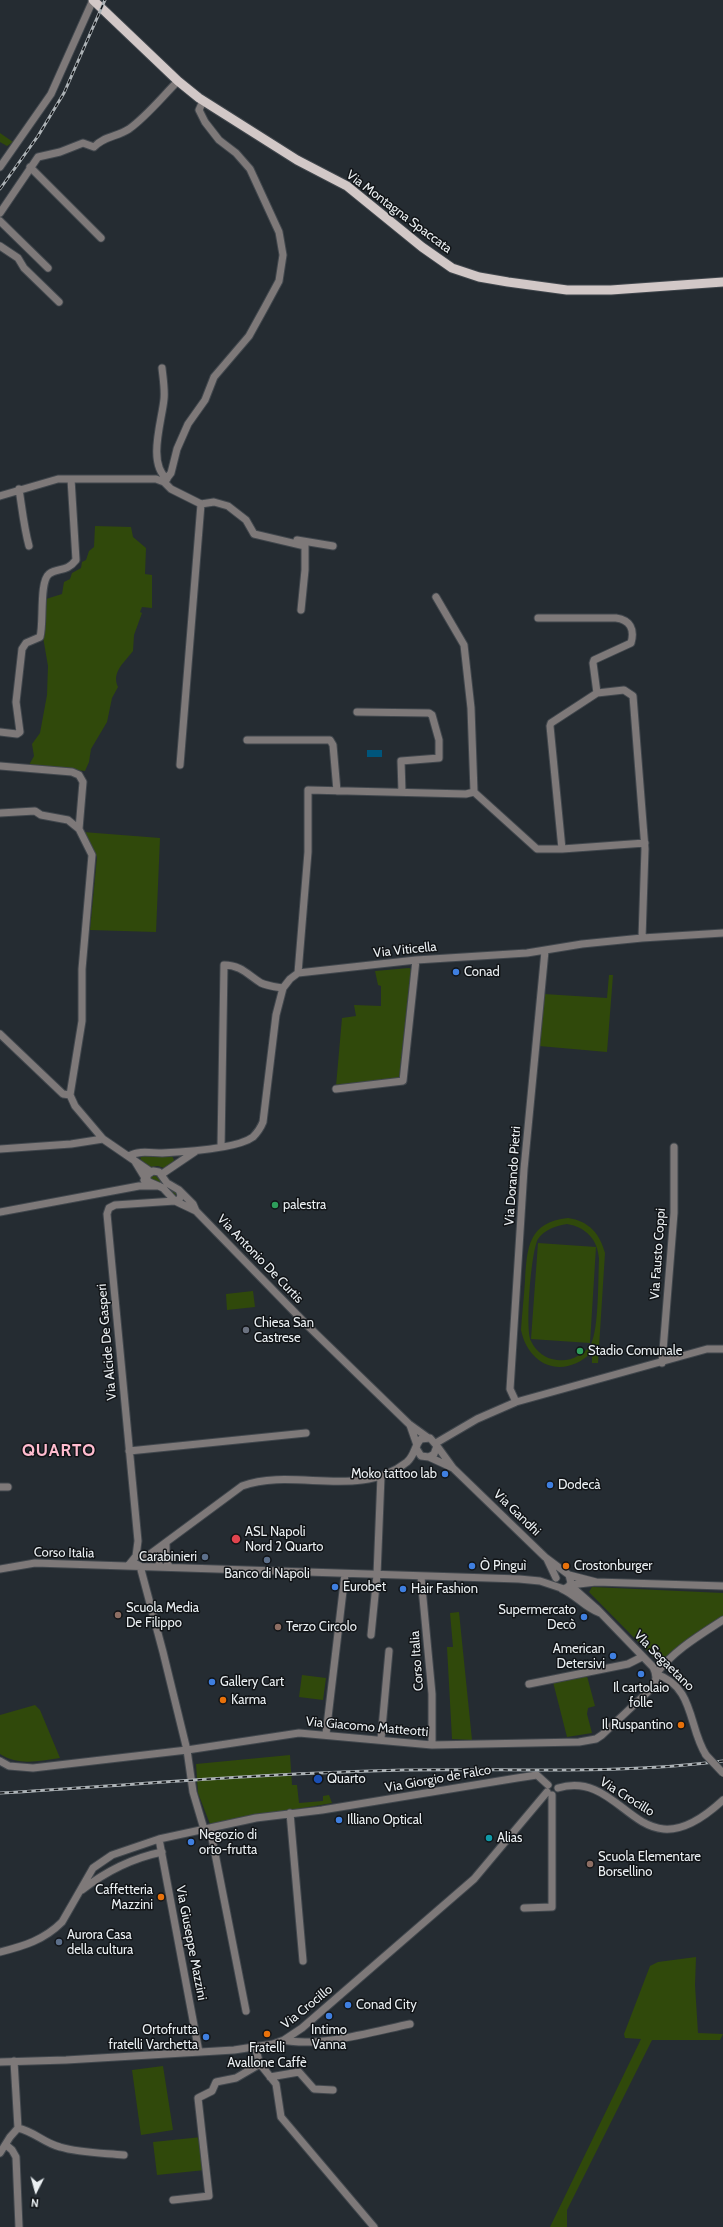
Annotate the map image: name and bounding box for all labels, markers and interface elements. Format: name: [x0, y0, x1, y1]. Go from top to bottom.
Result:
street label: Via Montagna Spaccata: [343, 167, 455, 257]
street label: Via Viticella: [373, 939, 437, 961]
place label: Conad: [464, 964, 500, 980]
marker: Conad: [451, 967, 461, 977]
street label: Via Dorando Pietri: [502, 1126, 524, 1226]
place label: palestra: [283, 1197, 326, 1213]
marker: palestra: [270, 1200, 280, 1210]
street label: Via Fausto Coppi: [647, 1208, 669, 1300]
street label: Via Antonio De Curtis: [214, 1211, 306, 1307]
street label: Via Alcide De Gasperi: [94, 1283, 120, 1401]
place label: Chiesa San Castrese: [254, 1315, 314, 1346]
marker: Chiesa San Castrese: [241, 1325, 251, 1335]
place label: Stadio Comunale: [588, 1343, 682, 1359]
marker: Stadio Comunale: [575, 1346, 585, 1356]
district label: QUARTO: [22, 1441, 96, 1461]
place label: Moko tattoo lab: [351, 1466, 437, 1482]
marker: Moko tattoo lab: [440, 1469, 450, 1479]
place label: Dodecà: [558, 1477, 601, 1493]
marker: Dodecà: [545, 1480, 555, 1490]
street label: Via Gandhi: [490, 1487, 544, 1539]
place label: ASL Napoli Nord 2 Quarto: [245, 1524, 324, 1555]
marker: ASL Napoli Nord 2 Quarto: [230, 1533, 242, 1545]
street label: Corso Italia: [34, 1545, 94, 1561]
place label: Carabinieri: [139, 1549, 197, 1565]
marker: Carabinieri: [200, 1552, 210, 1562]
marker: Banco di Napoli: [262, 1555, 272, 1565]
place label: Ò Pinguì: [480, 1558, 526, 1574]
place label: Crostonburger: [574, 1558, 652, 1574]
marker: Ò Pinguì: [467, 1561, 477, 1571]
marker: Crostonburger: [561, 1561, 571, 1571]
place label: Banco di Napoli: [224, 1566, 310, 1582]
place label: Eurobet: [343, 1579, 386, 1595]
place label: Hair Fashion: [411, 1581, 478, 1597]
marker: Eurobet: [330, 1582, 340, 1592]
marker: Hair Fashion: [398, 1584, 408, 1594]
place label: Scuola Media De Filippo: [126, 1600, 199, 1631]
place label: Supermercato Decò: [498, 1602, 576, 1633]
marker: Scuola Media De Filippo: [113, 1610, 123, 1620]
marker: Supermercato Decò: [579, 1612, 589, 1622]
place label: Terzo Circolo: [286, 1619, 357, 1635]
marker: Terzo Circolo: [273, 1622, 283, 1632]
street label: VIa Segaetano: [631, 1628, 697, 1694]
street label: Corso Italia: [407, 1630, 427, 1692]
place label: American Detersivi: [553, 1641, 605, 1672]
marker: American Detersivi: [608, 1651, 618, 1661]
marker: Il cartolaio folle: [636, 1669, 646, 1679]
place label: Gallery Cart: [220, 1674, 284, 1690]
marker: Gallery Cart: [207, 1677, 217, 1687]
place label: Il cartolaio folle: [613, 1680, 669, 1711]
place label: Karma: [231, 1692, 266, 1708]
marker: Karma: [218, 1695, 228, 1705]
street label: Via Giacomo Matteotti: [305, 1714, 429, 1740]
place label: Il Ruspantino: [602, 1717, 673, 1733]
marker: Il Ruspantino: [676, 1720, 686, 1730]
street label: Via Giorgio de Falco: [384, 1762, 492, 1796]
place label: Quarto: [327, 1771, 366, 1787]
marker: Quarto: [312, 1773, 324, 1785]
street label: Via Crocillo: [597, 1774, 657, 1820]
place label: Illiano Optical: [347, 1812, 422, 1828]
marker: Illiano Optical: [334, 1815, 344, 1825]
place label: Negozio di orto-frutta: [199, 1827, 257, 1858]
place label: Alias: [497, 1830, 522, 1846]
marker: Alias: [484, 1833, 494, 1843]
marker: Negozio di orto-frutta: [186, 1837, 196, 1847]
place label: Scuola Elementare Borsellino: [598, 1849, 701, 1880]
marker: Scuola Elementare Borsellino: [585, 1859, 595, 1869]
place label: Caffetteria Mazzini: [95, 1882, 153, 1913]
street label: Via Giuseppe Mazzini: [172, 1884, 210, 2002]
marker: Caffetteria Mazzini: [156, 1892, 166, 1902]
place label: Aurora Casa della cultura: [67, 1927, 133, 1958]
marker: Aurora Casa della cultura: [54, 1937, 64, 1947]
street label: Via Crocillo: [278, 1982, 336, 2032]
place label: Conad City: [356, 1997, 417, 2013]
marker: Conad City: [343, 2000, 353, 2010]
marker: Intimo Vanna: [324, 2011, 334, 2021]
place label: Ortofrutta fratelli Varchetta: [109, 2022, 198, 2053]
place label: Intimo Vanna: [311, 2022, 347, 2053]
marker: Fratelli Avallone Caffè: [262, 2029, 272, 2039]
marker: Ortofrutta fratelli Varchetta: [201, 2032, 211, 2042]
place label: Fratelli Avallone Caffè: [227, 2040, 307, 2071]
north arrow: [16, 2171, 56, 2211]
text: N: [30, 2196, 39, 2210]

